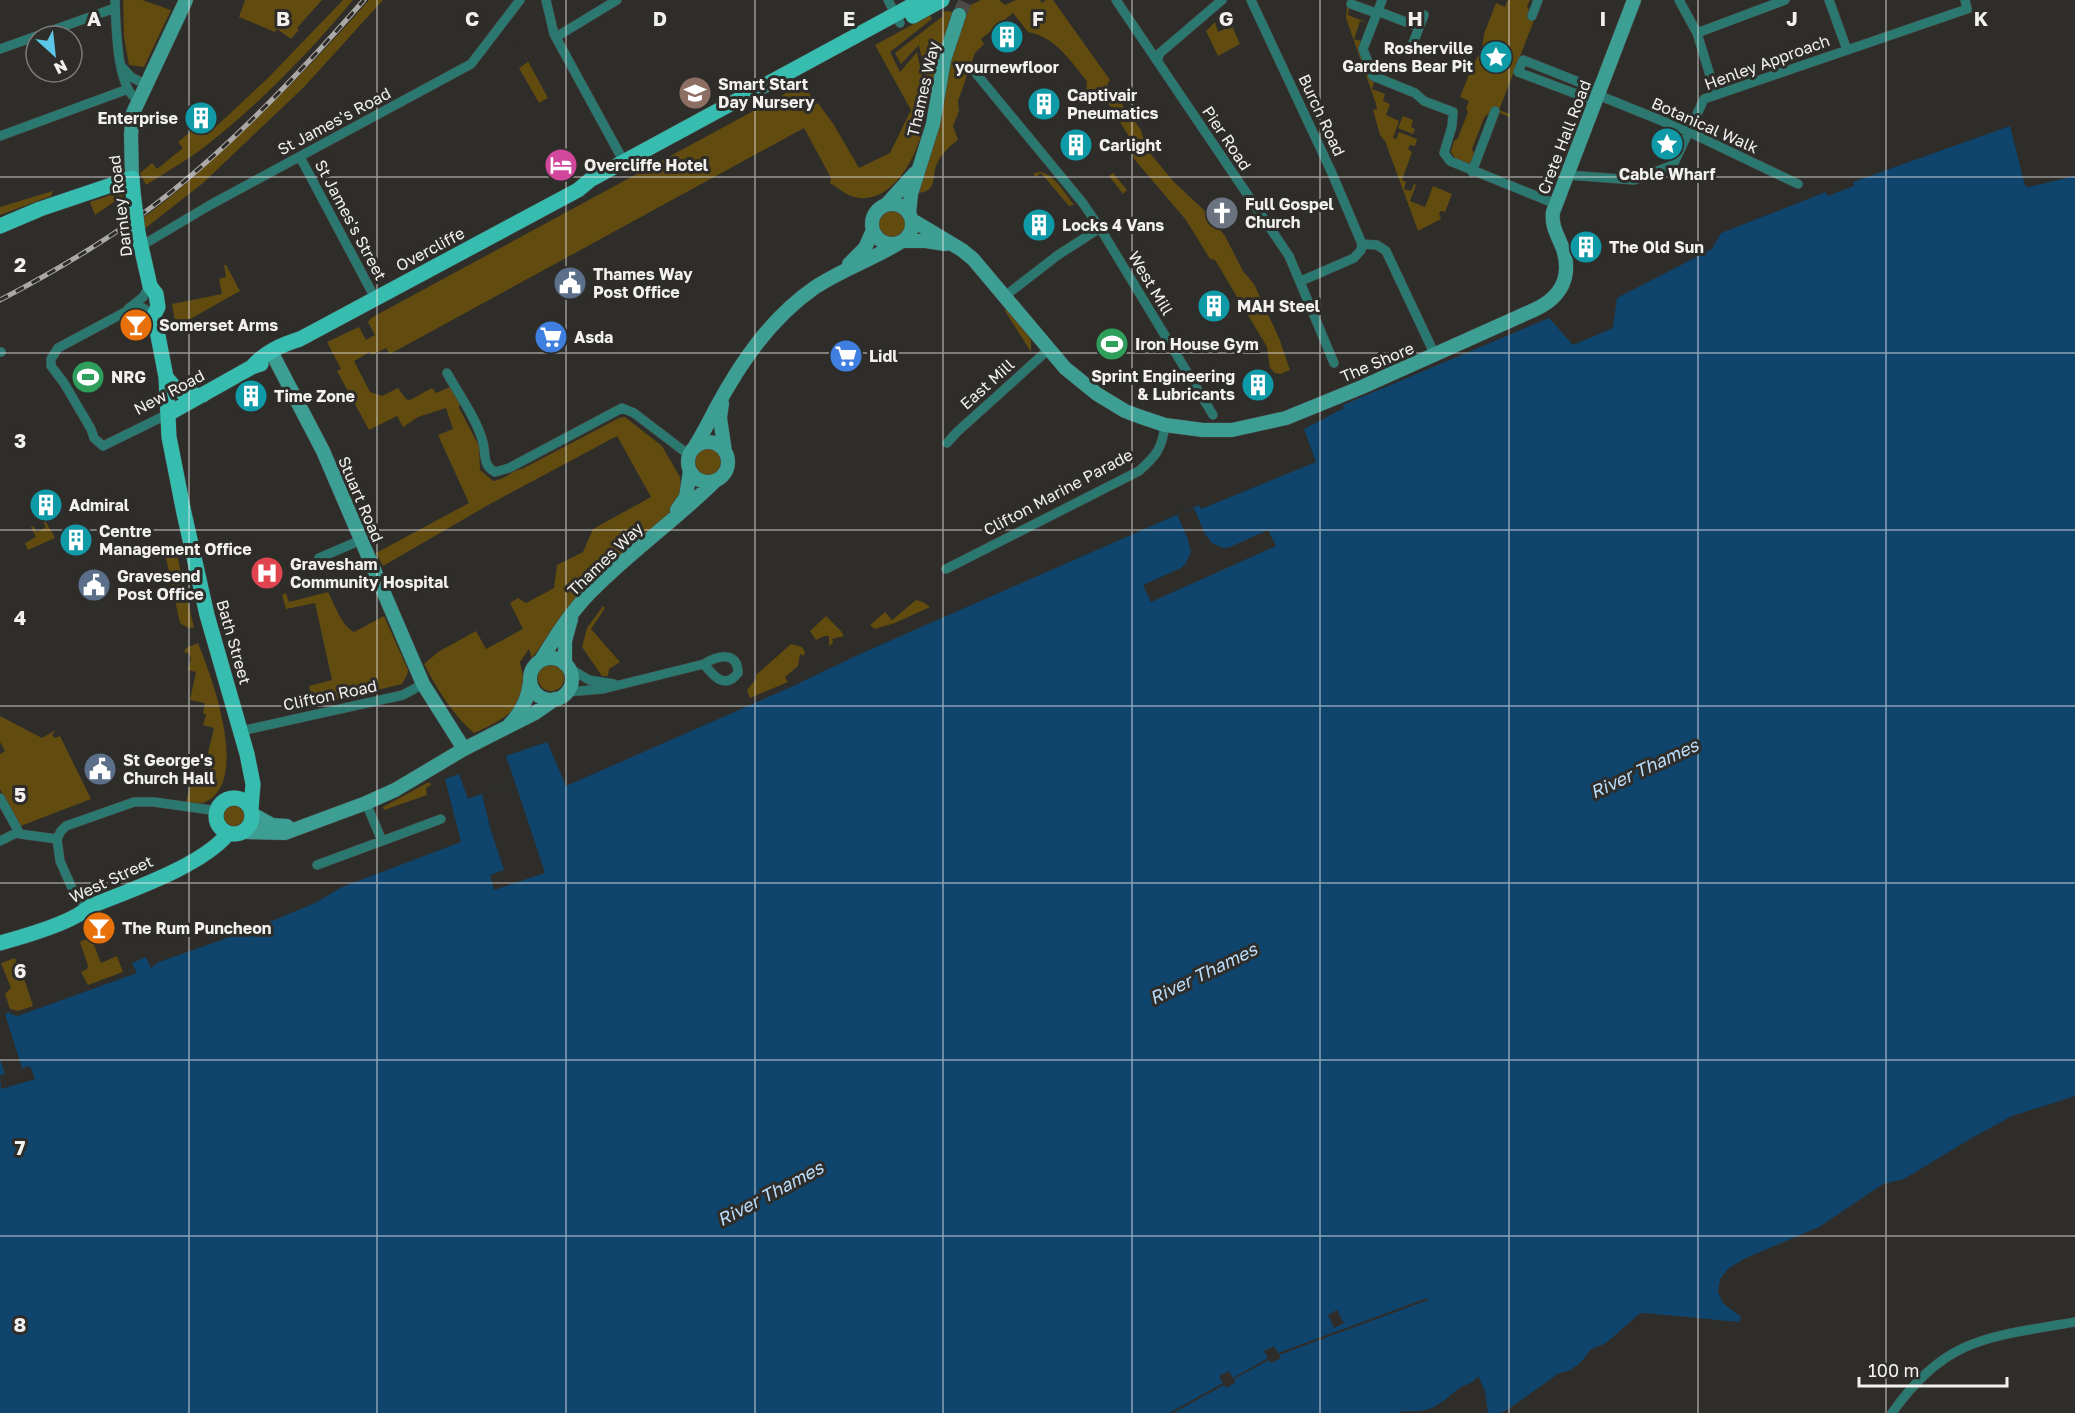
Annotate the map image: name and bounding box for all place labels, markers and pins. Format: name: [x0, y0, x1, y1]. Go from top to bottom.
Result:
building icon: yournewfloor: [989, 19, 1025, 55]
place label: Rosherville Gardens Bear Pit: [1342, 38, 1473, 76]
place icon: Rosherville Gardens Bear Pit: [1478, 39, 1514, 75]
place label: yournewfloor: [955, 57, 1059, 77]
place label: Smart Start Day Nursery: [718, 74, 815, 112]
school or university icon: Smart Start Day Nursery: [677, 75, 713, 111]
place label: Captivair Pneumatics: [1067, 85, 1159, 123]
building icon: Captivair Pneumatics: [1026, 86, 1062, 122]
building icon: Enterprise: [183, 100, 219, 136]
place label: Enterprise: [97, 108, 178, 128]
place icon: Cable Wharf: [1649, 126, 1685, 162]
building icon: Carlight: [1058, 127, 1094, 163]
place label: Carlight: [1099, 135, 1162, 155]
hotel icon: Overcliffe Hotel: [543, 147, 579, 183]
place label: Overcliffe Hotel: [584, 155, 709, 175]
place label: Cable Wharf: [1619, 164, 1715, 184]
place label: Full Gospel Church: [1245, 194, 1334, 232]
church icon: Full Gospel Church: [1204, 195, 1240, 231]
building icon: Locks 4 Vans: [1021, 207, 1057, 243]
place label: Locks 4 Vans: [1062, 215, 1164, 235]
building icon: The Old Sun: [1568, 229, 1604, 265]
place label: The Old Sun: [1609, 237, 1704, 257]
place label: Thames Way Post Office: [593, 264, 693, 302]
public building icon: Thames Way Post Office: [552, 265, 588, 301]
building icon: MAH Steel: [1196, 288, 1232, 324]
place label: MAH Steel: [1237, 296, 1321, 316]
bar icon: Somerset Arms: [118, 307, 154, 343]
place label: Somerset Arms: [159, 315, 278, 335]
supermarket icon: Asda: [533, 319, 569, 355]
sports icon: Iron House Gym: [1094, 326, 1130, 362]
place label: Asda: [574, 327, 613, 347]
place label: Iron House Gym: [1135, 334, 1259, 354]
supermarket icon: Lidl: [828, 338, 864, 374]
place label: Lidl: [869, 346, 898, 366]
sports icon: NRG: [70, 359, 106, 395]
place label: Sprint Engineering & Lubricants: [1091, 366, 1235, 404]
place label: NRG: [111, 367, 146, 387]
building icon: Sprint Engineering & Lubricants: [1240, 367, 1276, 403]
building icon: Time Zone: [233, 378, 269, 414]
place label: Time Zone: [274, 386, 355, 406]
building icon: Admiral: [28, 487, 64, 523]
place label: Admiral: [69, 495, 130, 515]
place label: Centre Management Office: [99, 521, 252, 559]
building icon: Centre Management Office: [58, 522, 94, 558]
place label: Gravesham Community Hospital: [290, 554, 449, 592]
hospital icon: Gravesham Community Hospital: [249, 555, 285, 591]
place label: Gravesend Post Office: [117, 566, 204, 604]
public building icon: Gravesend Post Office: [76, 567, 112, 603]
place label: St George's Church Hall: [123, 750, 215, 788]
public building icon: St George's Church Hall: [82, 751, 118, 787]
bar icon: The Rum Puncheon: [81, 910, 117, 946]
place label: The Rum Puncheon: [122, 918, 271, 938]

